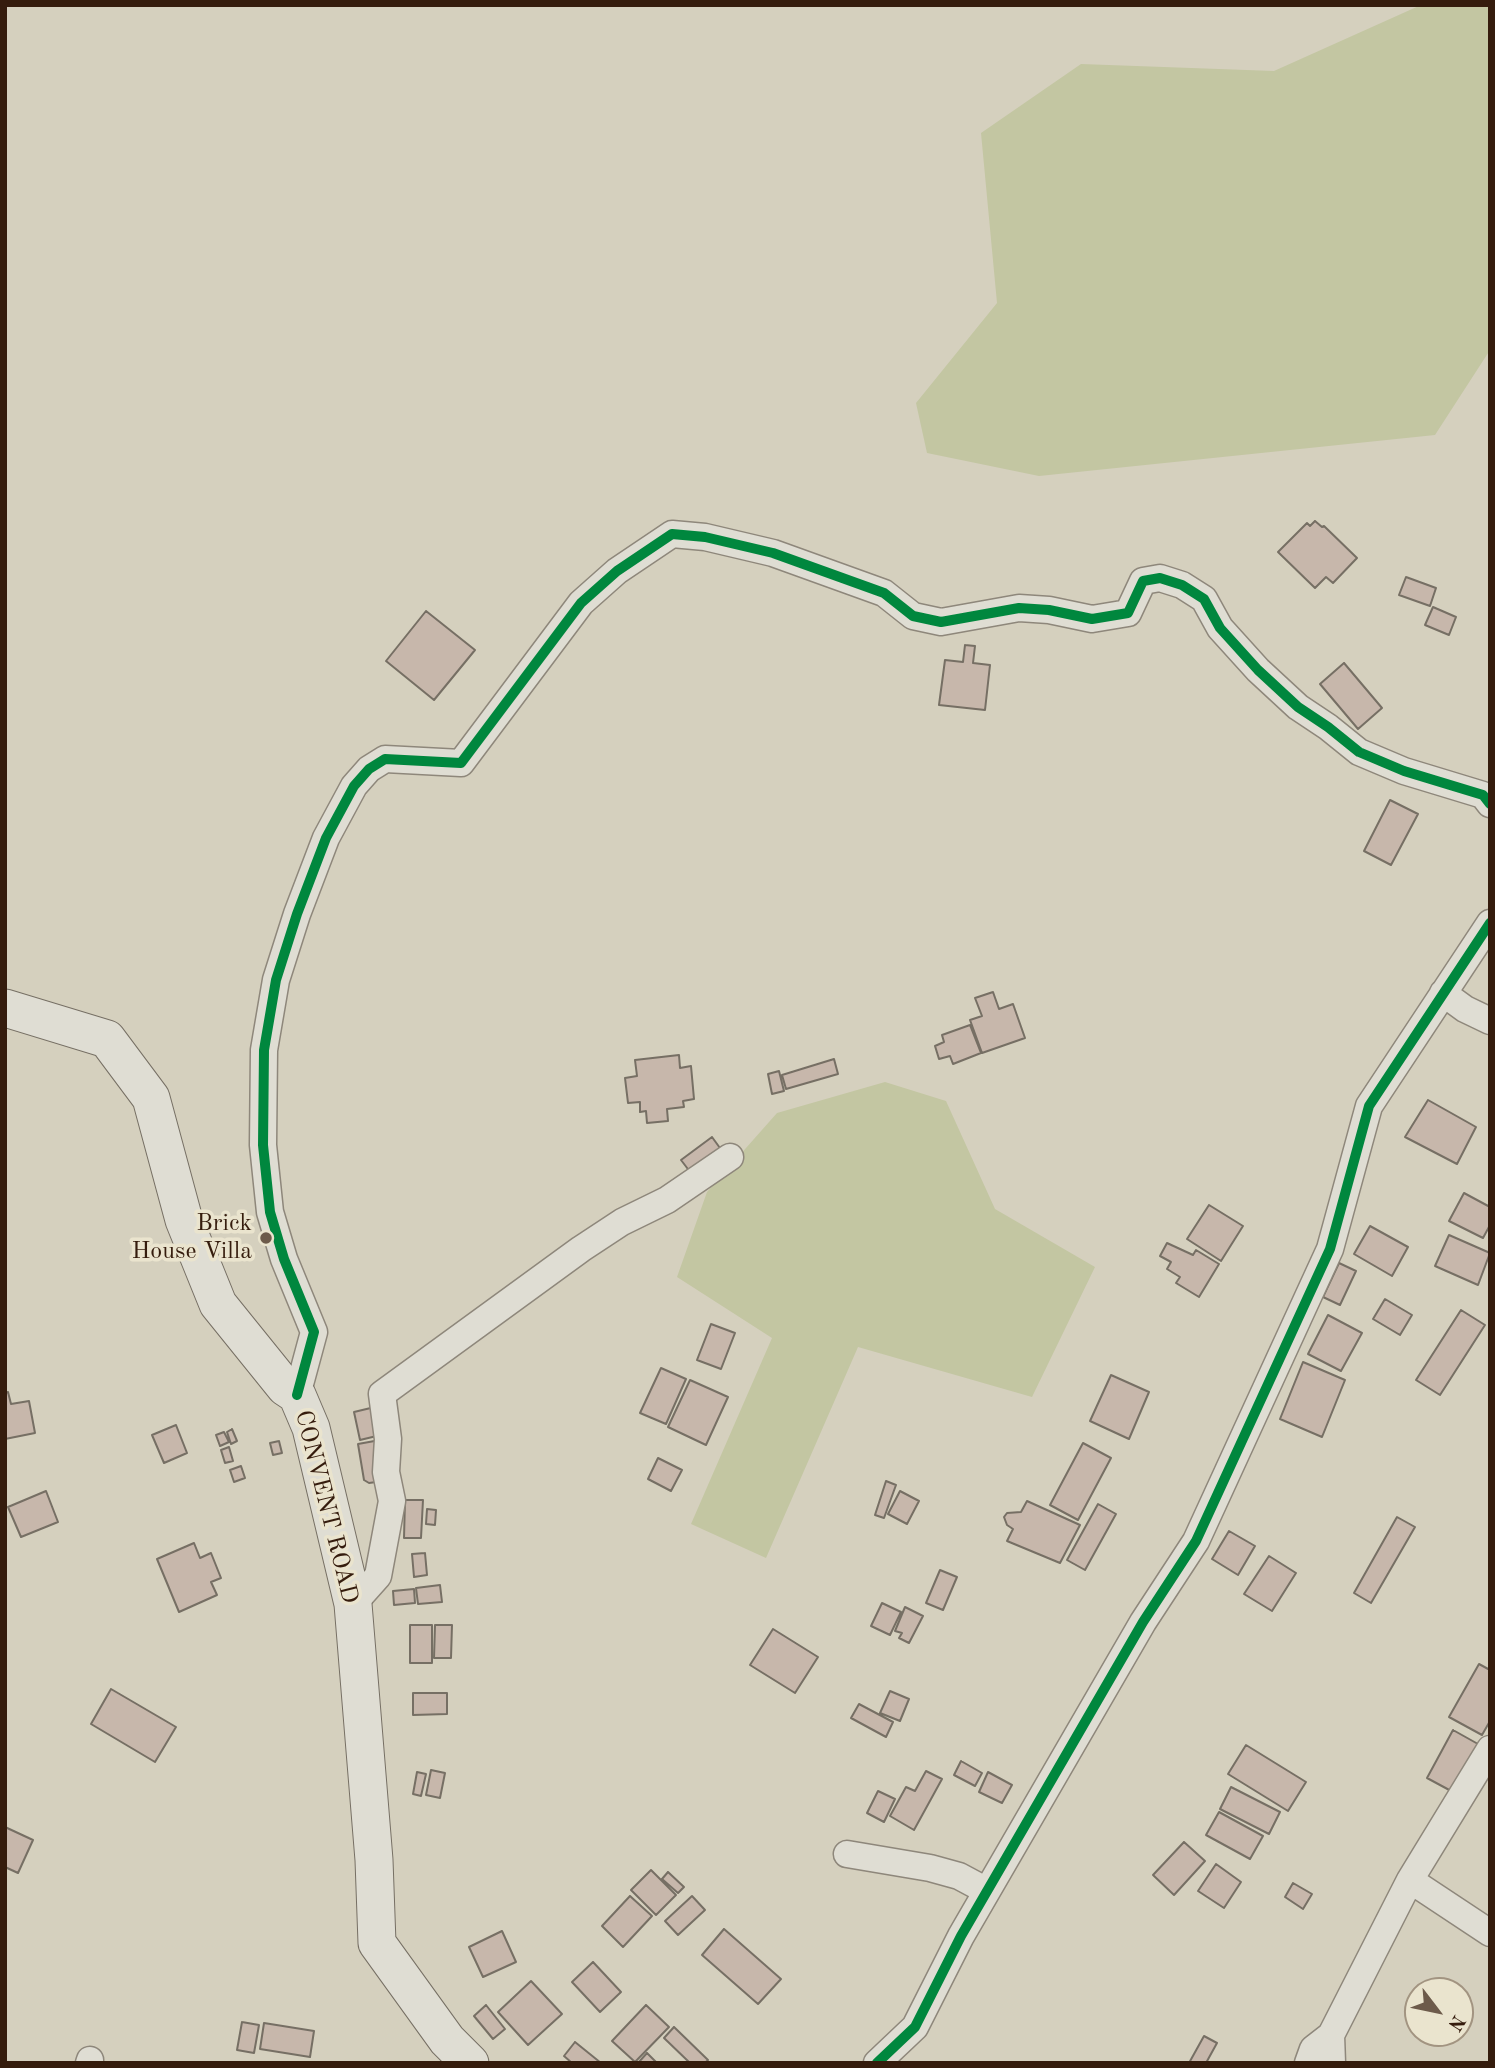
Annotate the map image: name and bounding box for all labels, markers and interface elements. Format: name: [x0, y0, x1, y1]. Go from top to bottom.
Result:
place label: Brick House Villa: [131, 1210, 252, 1266]
marker: Brick House Villa: [258, 1230, 274, 1246]
street label: CONVENT ROAD: [288, 1407, 364, 1607]
north arrow: [1404, 1977, 1474, 2047]
text: N: [1444, 2011, 1467, 2034]

